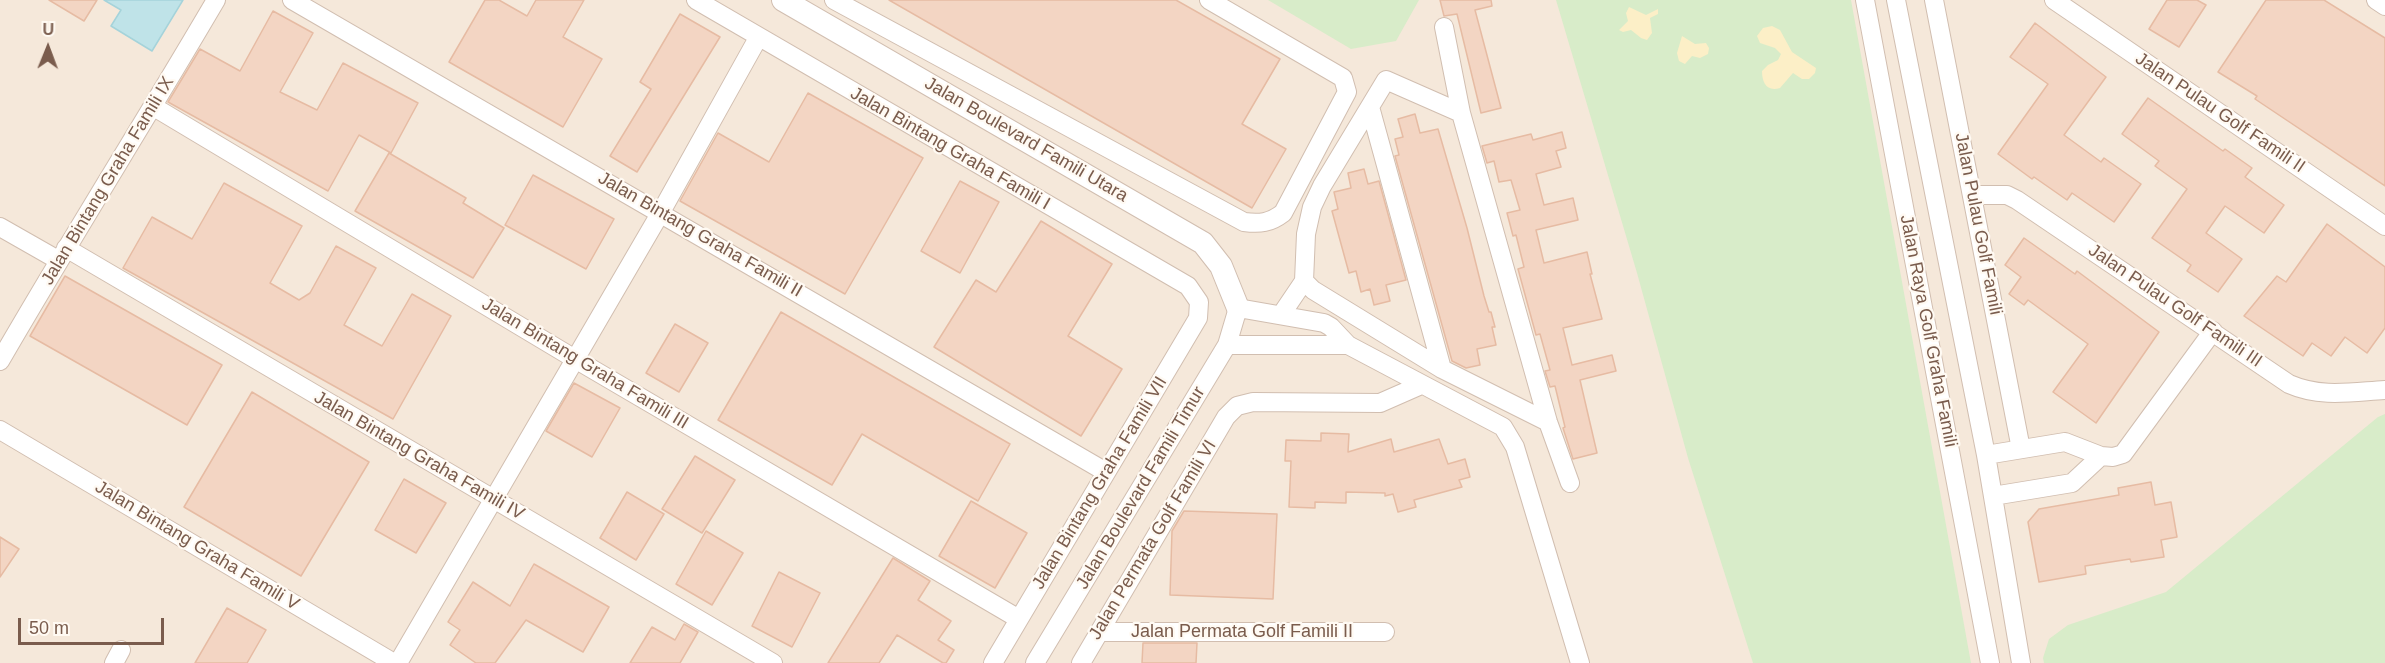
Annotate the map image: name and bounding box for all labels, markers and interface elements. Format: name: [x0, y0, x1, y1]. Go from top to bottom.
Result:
north arrow: [18, 18, 78, 78]
text: U: [42, 21, 54, 38]
street label: Jalan Pulau Golf Famili II: [2131, 48, 2309, 178]
street label: Jalan Bintang Graha Famili IX: [37, 73, 179, 289]
street label: Jalan Boulevard Famili Utara: [921, 73, 1131, 207]
street label: Jalan Bintang Graha Famili I: [846, 83, 1054, 215]
street label: Jalan Pulau Golf Famili: [1950, 131, 2006, 317]
street label: Jalan Bintang Graha Famili II: [594, 168, 806, 302]
street label: Jalan Raya Golf Graha Famili: [1895, 213, 1961, 449]
street label: Jalan Pulau Golf Famili III: [2084, 240, 2266, 372]
street label: Jalan Bintang Graha Famili III: [478, 294, 692, 434]
street label: Jalan Bintang Graha Famili VII: [1028, 373, 1172, 593]
street label: Jalan Boulevard Famili Timur: [1072, 383, 1210, 593]
street label: Jalan Bintang Graha Famili IV: [310, 387, 528, 525]
street label: Jalan Permata Golf Famili VI: [1085, 436, 1221, 644]
street label: Jalan Bintang Graha Famili V: [91, 476, 303, 616]
scale bar: [21, 606, 166, 644]
text: 50 m: [29, 618, 69, 638]
street label: Jalan Permata Golf Famili II: [1131, 621, 1353, 643]

